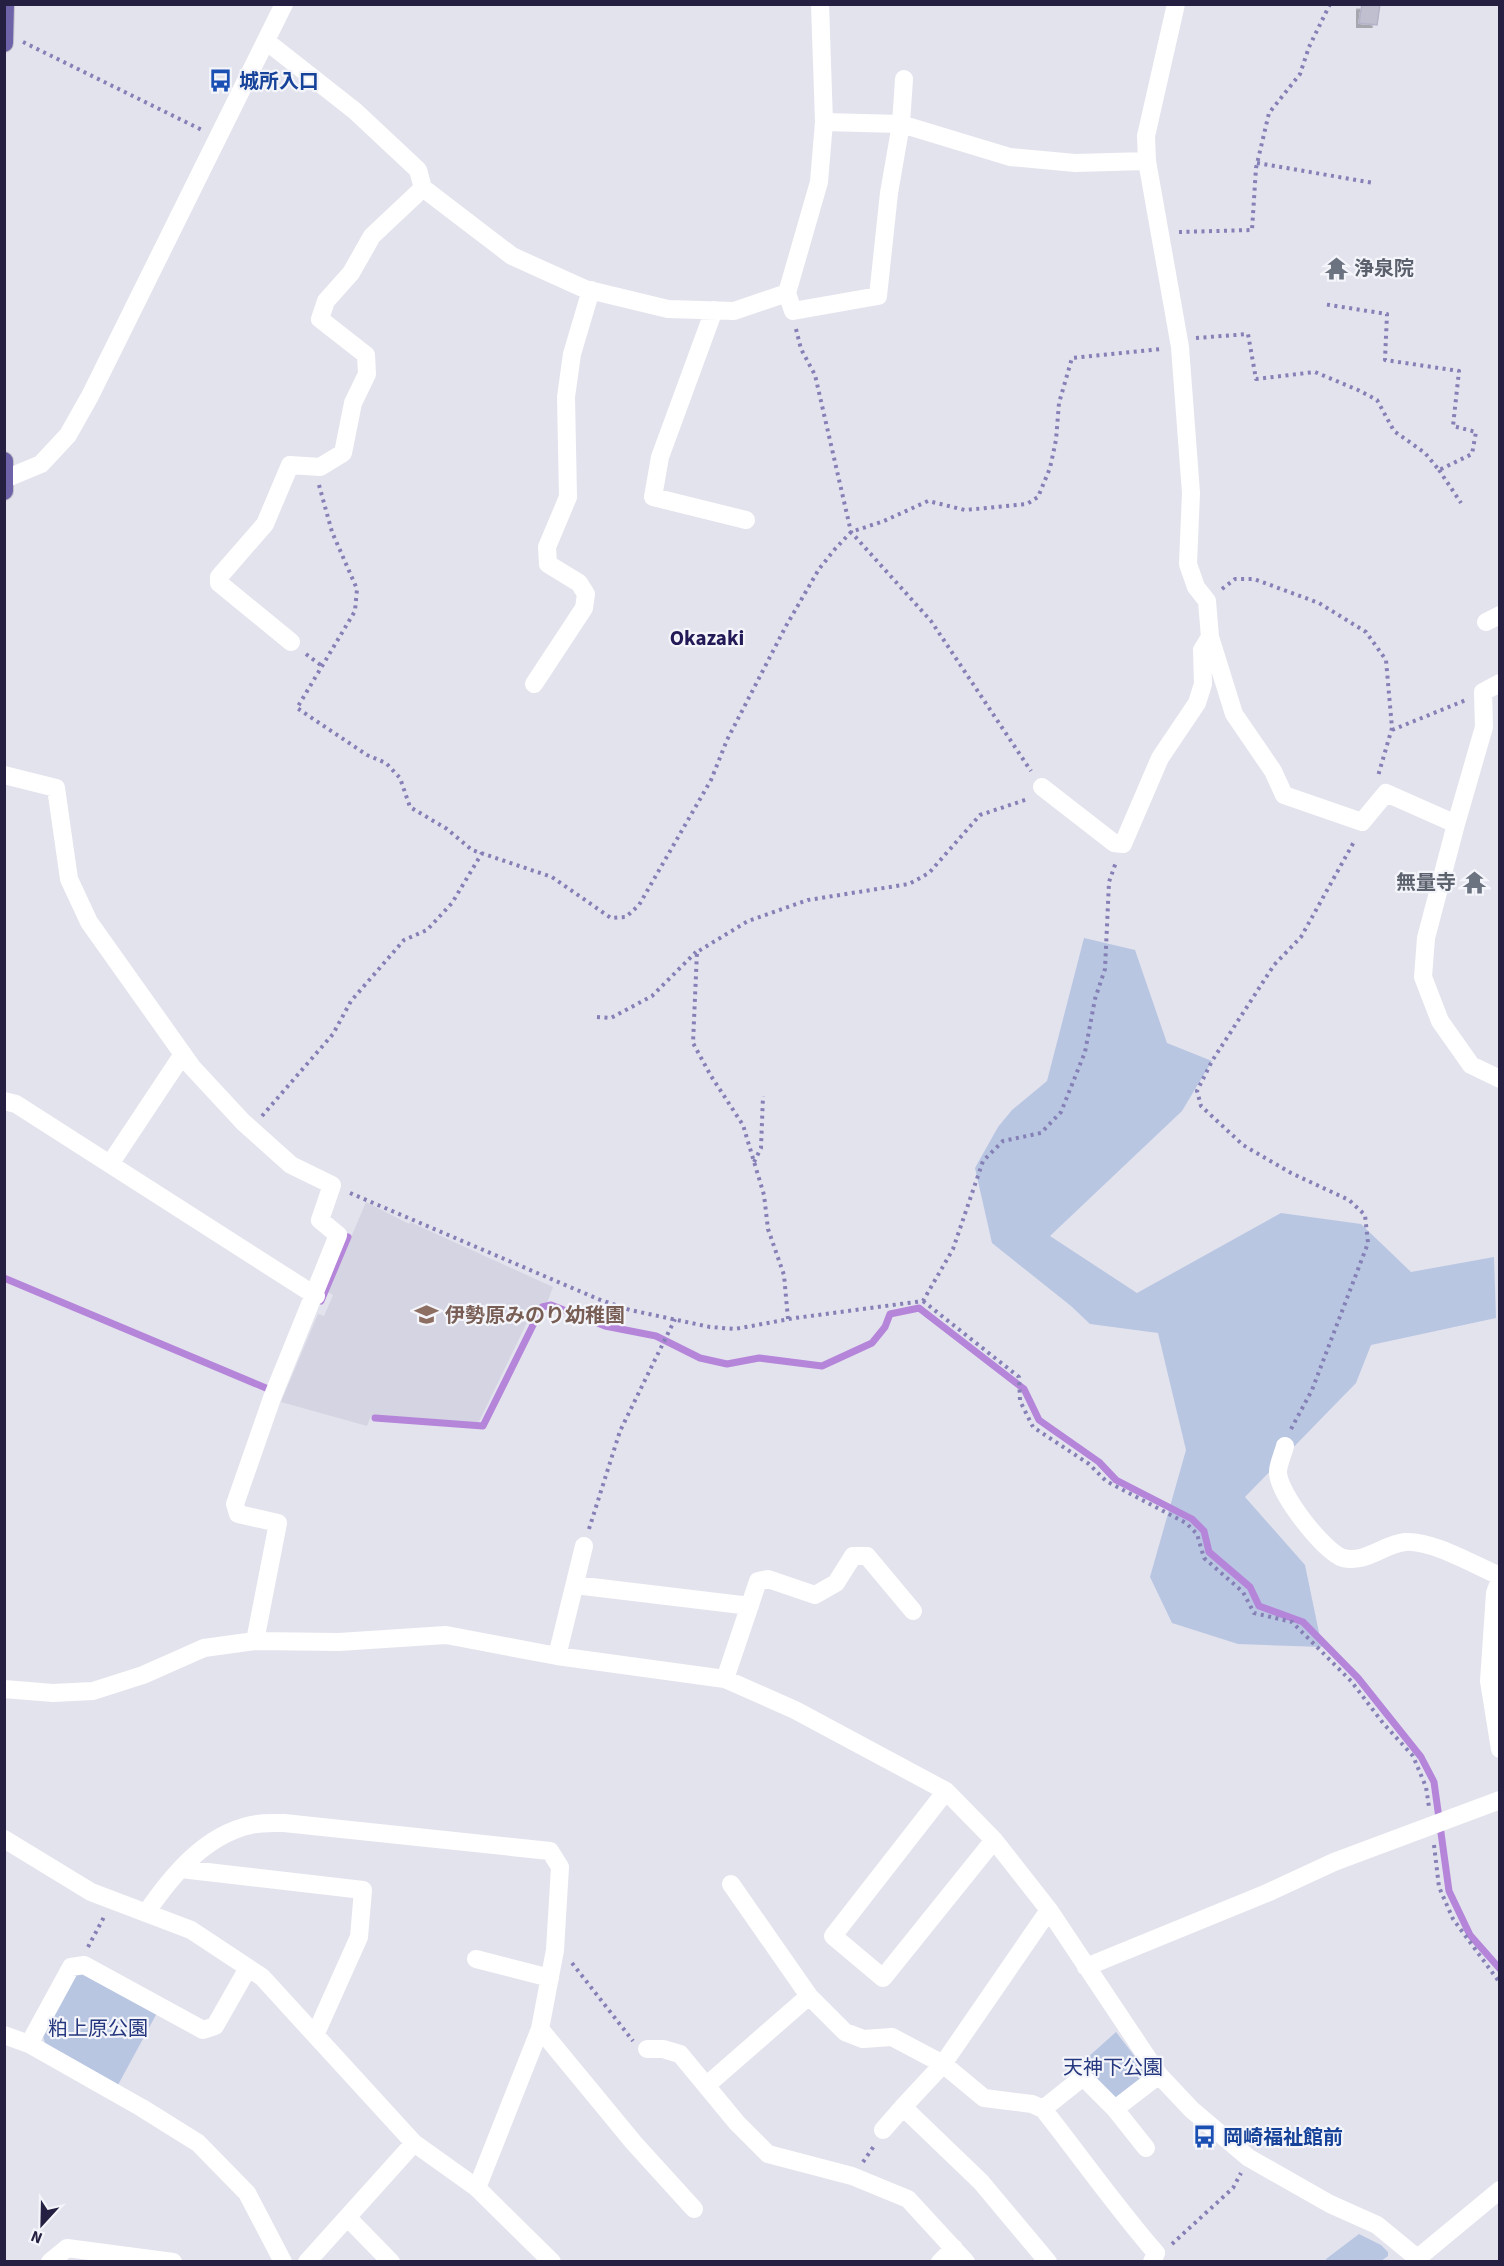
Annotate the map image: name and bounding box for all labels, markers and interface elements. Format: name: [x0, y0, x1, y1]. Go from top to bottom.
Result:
bus stop icon: 城所入口: [208, 68, 234, 94]
place label: 城所入口: [239, 68, 319, 96]
temple icon: 浄泉院: [1323, 255, 1349, 281]
place label: 浄泉院: [1354, 255, 1414, 283]
district label: Okazaki: [670, 623, 744, 653]
place label: 無量寺: [1396, 869, 1456, 897]
temple icon: 無量寺: [1461, 869, 1487, 895]
school or university icon: 伊勢原みのり幼稚園: [414, 1302, 440, 1328]
place label: 伊勢原みのり幼稚園: [445, 1302, 625, 1330]
park label: 粕上原公園: [48, 2015, 148, 2043]
park label: 天神下公園: [1063, 2054, 1163, 2082]
bus stop icon: 岡崎福祉館前: [1192, 2124, 1218, 2150]
place label: 岡崎福祉館前: [1223, 2124, 1343, 2152]
north arrow: [12, 2194, 72, 2254]
text: N: [28, 2225, 46, 2249]

